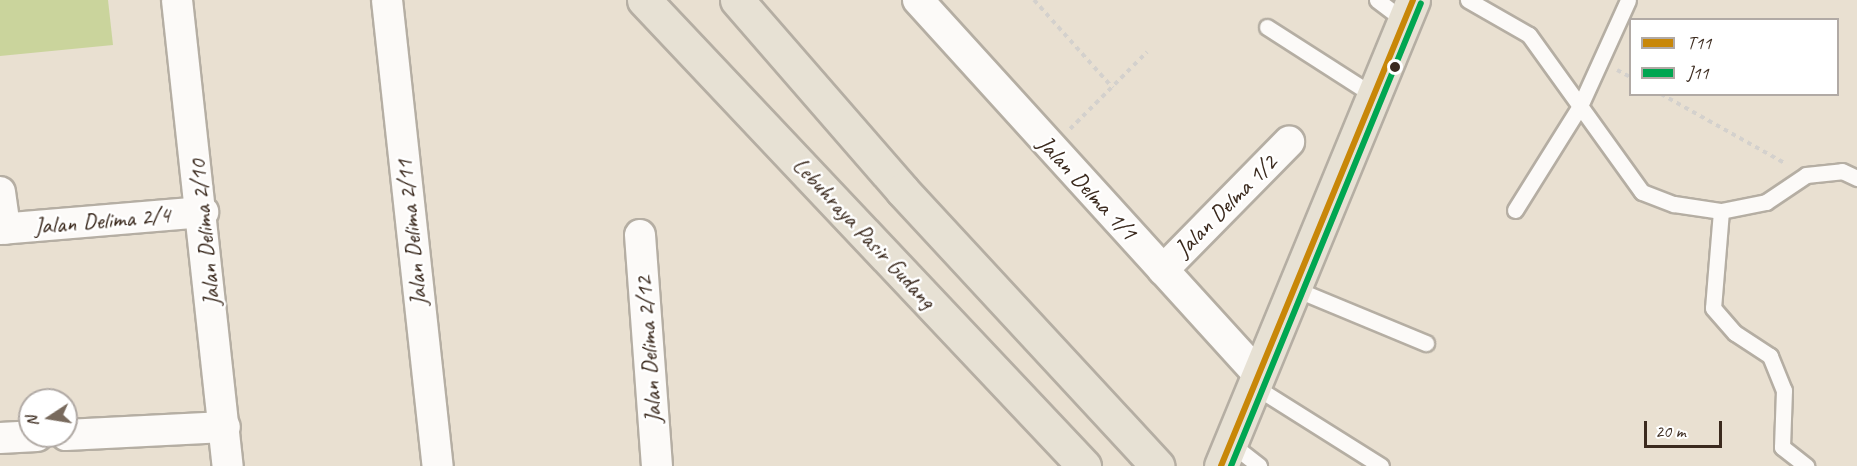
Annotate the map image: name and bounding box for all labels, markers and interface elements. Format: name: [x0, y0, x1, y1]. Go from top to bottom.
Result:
legend: [1629, 18, 1839, 96]
text: T11: [1687, 32, 1711, 54]
unlabelled marker: [1389, 61, 1401, 73]
text: J11: [1687, 62, 1709, 84]
street label: Jalan Delma 1/1: [1031, 129, 1143, 247]
street label: Jalan Delma 1/2: [1169, 149, 1283, 263]
street label: Lebuhraya Pasir Gudang: [786, 151, 942, 315]
street label: Jalan Delima 2/10: [183, 157, 227, 309]
street label: Jalan Delima 2/11: [390, 157, 434, 309]
street label: Jalan Delima 2/4: [32, 201, 172, 241]
street label: Jalan Delima 2/12: [629, 275, 669, 425]
north arrow: [18, 388, 78, 448]
scale bar: [1647, 409, 1725, 447]
text: N: [22, 414, 43, 428]
text: 20 m: [1655, 420, 1686, 442]

